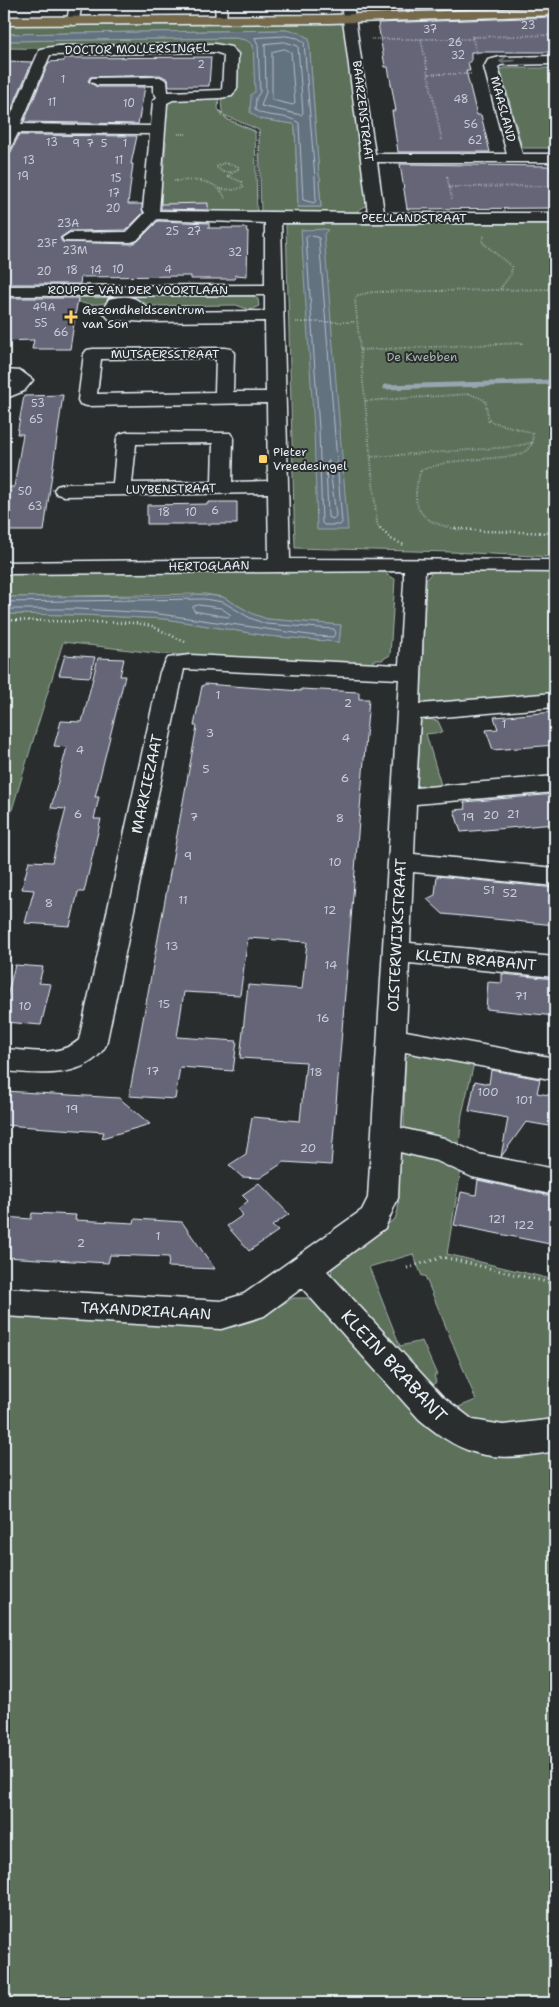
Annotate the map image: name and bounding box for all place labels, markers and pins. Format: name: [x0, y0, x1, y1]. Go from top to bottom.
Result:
place label: Gezondheidscentrum van Son: [82, 302, 205, 332]
marker: Gezondheidscentrum van Son: [64, 310, 78, 324]
place label: Pieter Vreedesingel: [273, 444, 347, 474]
marker: Pieter Vreedesingel: [257, 453, 269, 465]

